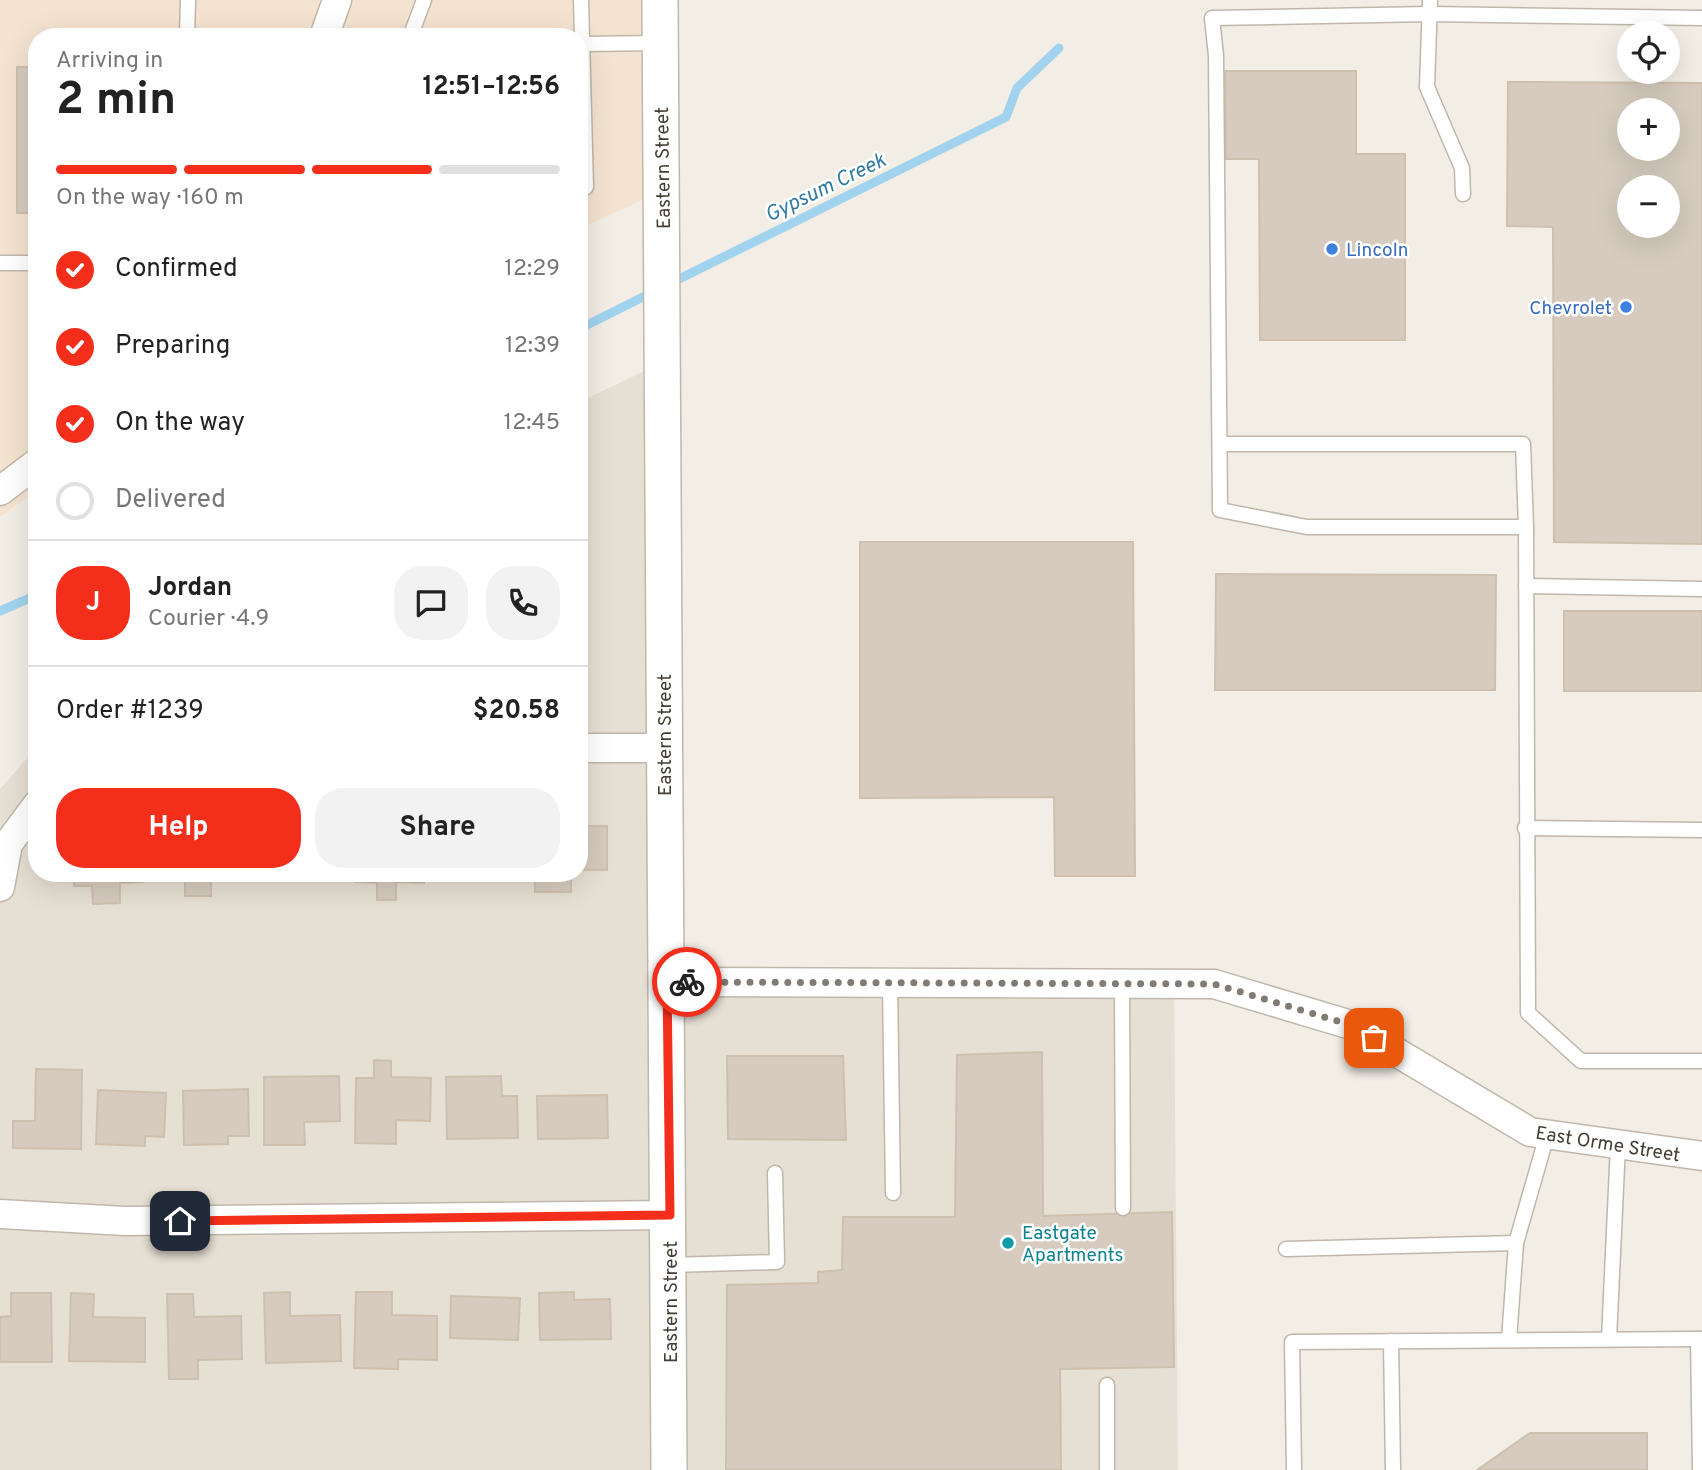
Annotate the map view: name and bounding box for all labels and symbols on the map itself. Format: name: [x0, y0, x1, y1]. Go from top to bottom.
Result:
street label: Eastern Street: [651, 107, 677, 229]
water label: Gypsum Creek: [761, 147, 891, 229]
place label: Lincoln: [1346, 239, 1408, 263]
marker: Lincoln: [1324, 241, 1340, 257]
place label: Chevrolet: [1529, 297, 1612, 321]
marker: Chevrolet: [1618, 299, 1634, 315]
street label: Eastern Street: [654, 674, 678, 796]
courier: [652, 947, 722, 1017]
pin: [1344, 1008, 1404, 1068]
street label: East Orme Street: [1534, 1122, 1682, 1168]
pin: [150, 1191, 210, 1251]
place label: Eastgate Apartments: [1022, 1222, 1123, 1268]
marker: Eastgate Apartments: [1000, 1235, 1016, 1251]
street label: Eastern Street: [660, 1241, 684, 1363]

